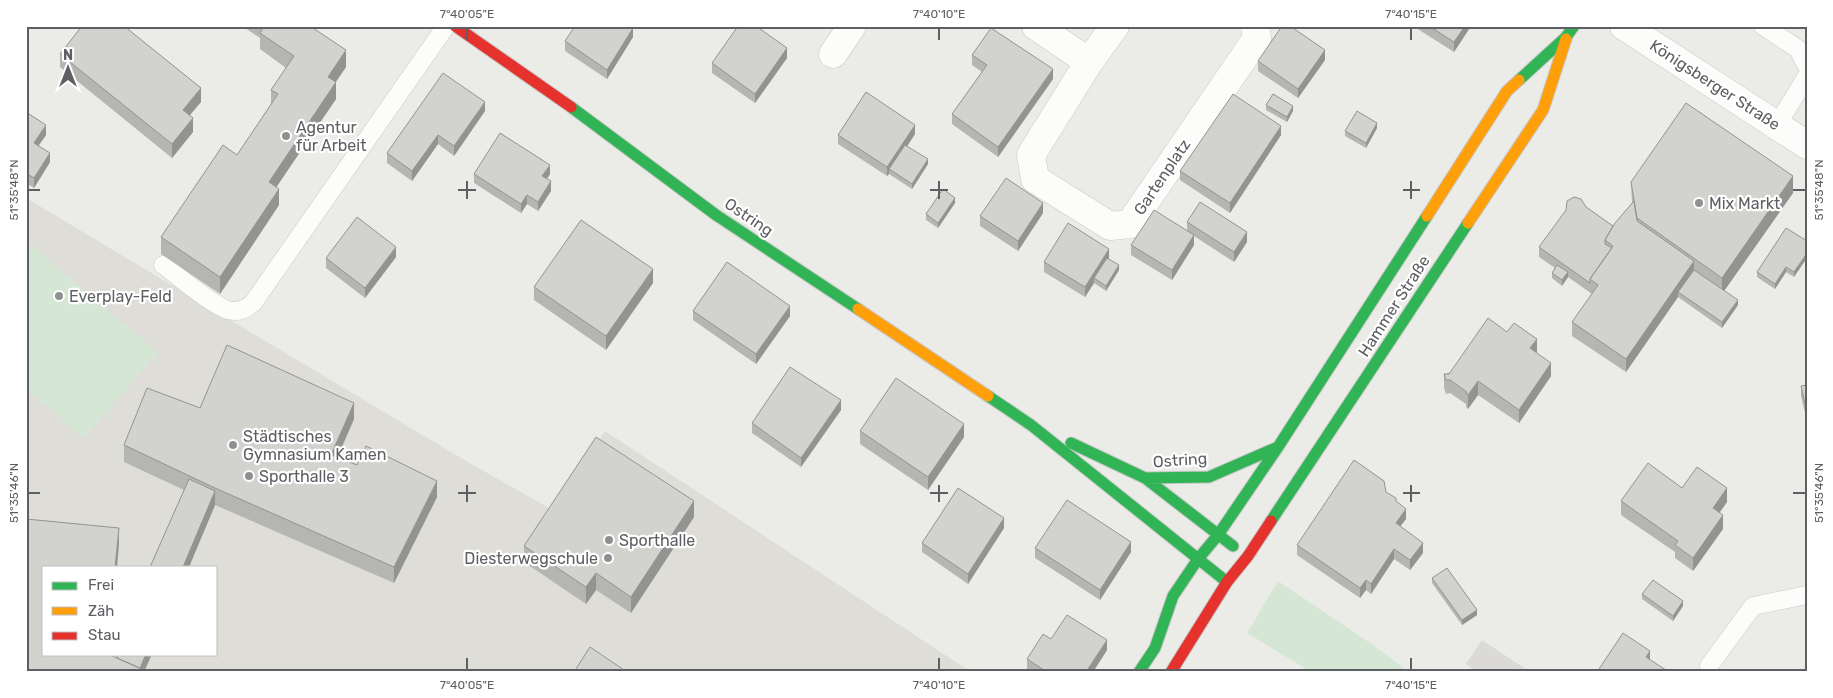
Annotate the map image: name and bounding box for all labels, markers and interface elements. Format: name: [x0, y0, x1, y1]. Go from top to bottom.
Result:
text: 7°40'05"E: [440, 7, 494, 21]
text: 7°40'10"E: [913, 7, 965, 21]
text: 7°40'15"E: [1385, 7, 1437, 21]
street label: Königsberger Straße: [1646, 36, 1784, 134]
north arrow: [42, 42, 92, 92]
text: N: [63, 47, 73, 64]
place label: Agentur für Arbeit: [296, 118, 366, 155]
marker: Agentur für Arbeit: [280, 130, 292, 142]
street label: Gartenplatz: [1130, 135, 1194, 219]
text: 51°35'48"N: [7, 160, 21, 220]
text: 51°35'48"N: [1812, 160, 1826, 220]
street label: Ostring: [721, 194, 777, 240]
place label: Mix Markt: [1709, 194, 1780, 213]
marker: Mix Markt: [1693, 197, 1705, 209]
street label: Hammer Straße: [1354, 252, 1434, 360]
place label: Everplay-Feld: [69, 287, 172, 306]
marker: Everplay-Feld: [53, 290, 65, 302]
place label: Städtisches Gymnasium Kamen: [243, 427, 387, 464]
marker: Städtisches Gymnasium Kamen: [227, 439, 239, 451]
street label: Ostring: [1152, 449, 1208, 471]
text: 51°35'46"N: [7, 463, 21, 523]
text: 51°35'46"N: [1812, 463, 1826, 523]
place label: Sporthalle 3: [259, 467, 349, 486]
marker: Sporthalle 3: [243, 470, 255, 482]
place label: Sporthalle: [619, 531, 695, 550]
marker: Sporthalle: [603, 534, 615, 546]
place label: Diesterwegschule: [464, 549, 598, 568]
marker: Diesterwegschule: [602, 552, 614, 564]
legend: [42, 566, 218, 656]
text: Frei: [88, 576, 114, 594]
text: Zäh: [88, 602, 114, 620]
text: Stau: [88, 626, 121, 644]
text: 7°40'05"E: [440, 678, 494, 692]
text: 7°40'10"E: [913, 678, 965, 692]
text: 7°40'15"E: [1385, 678, 1437, 692]

